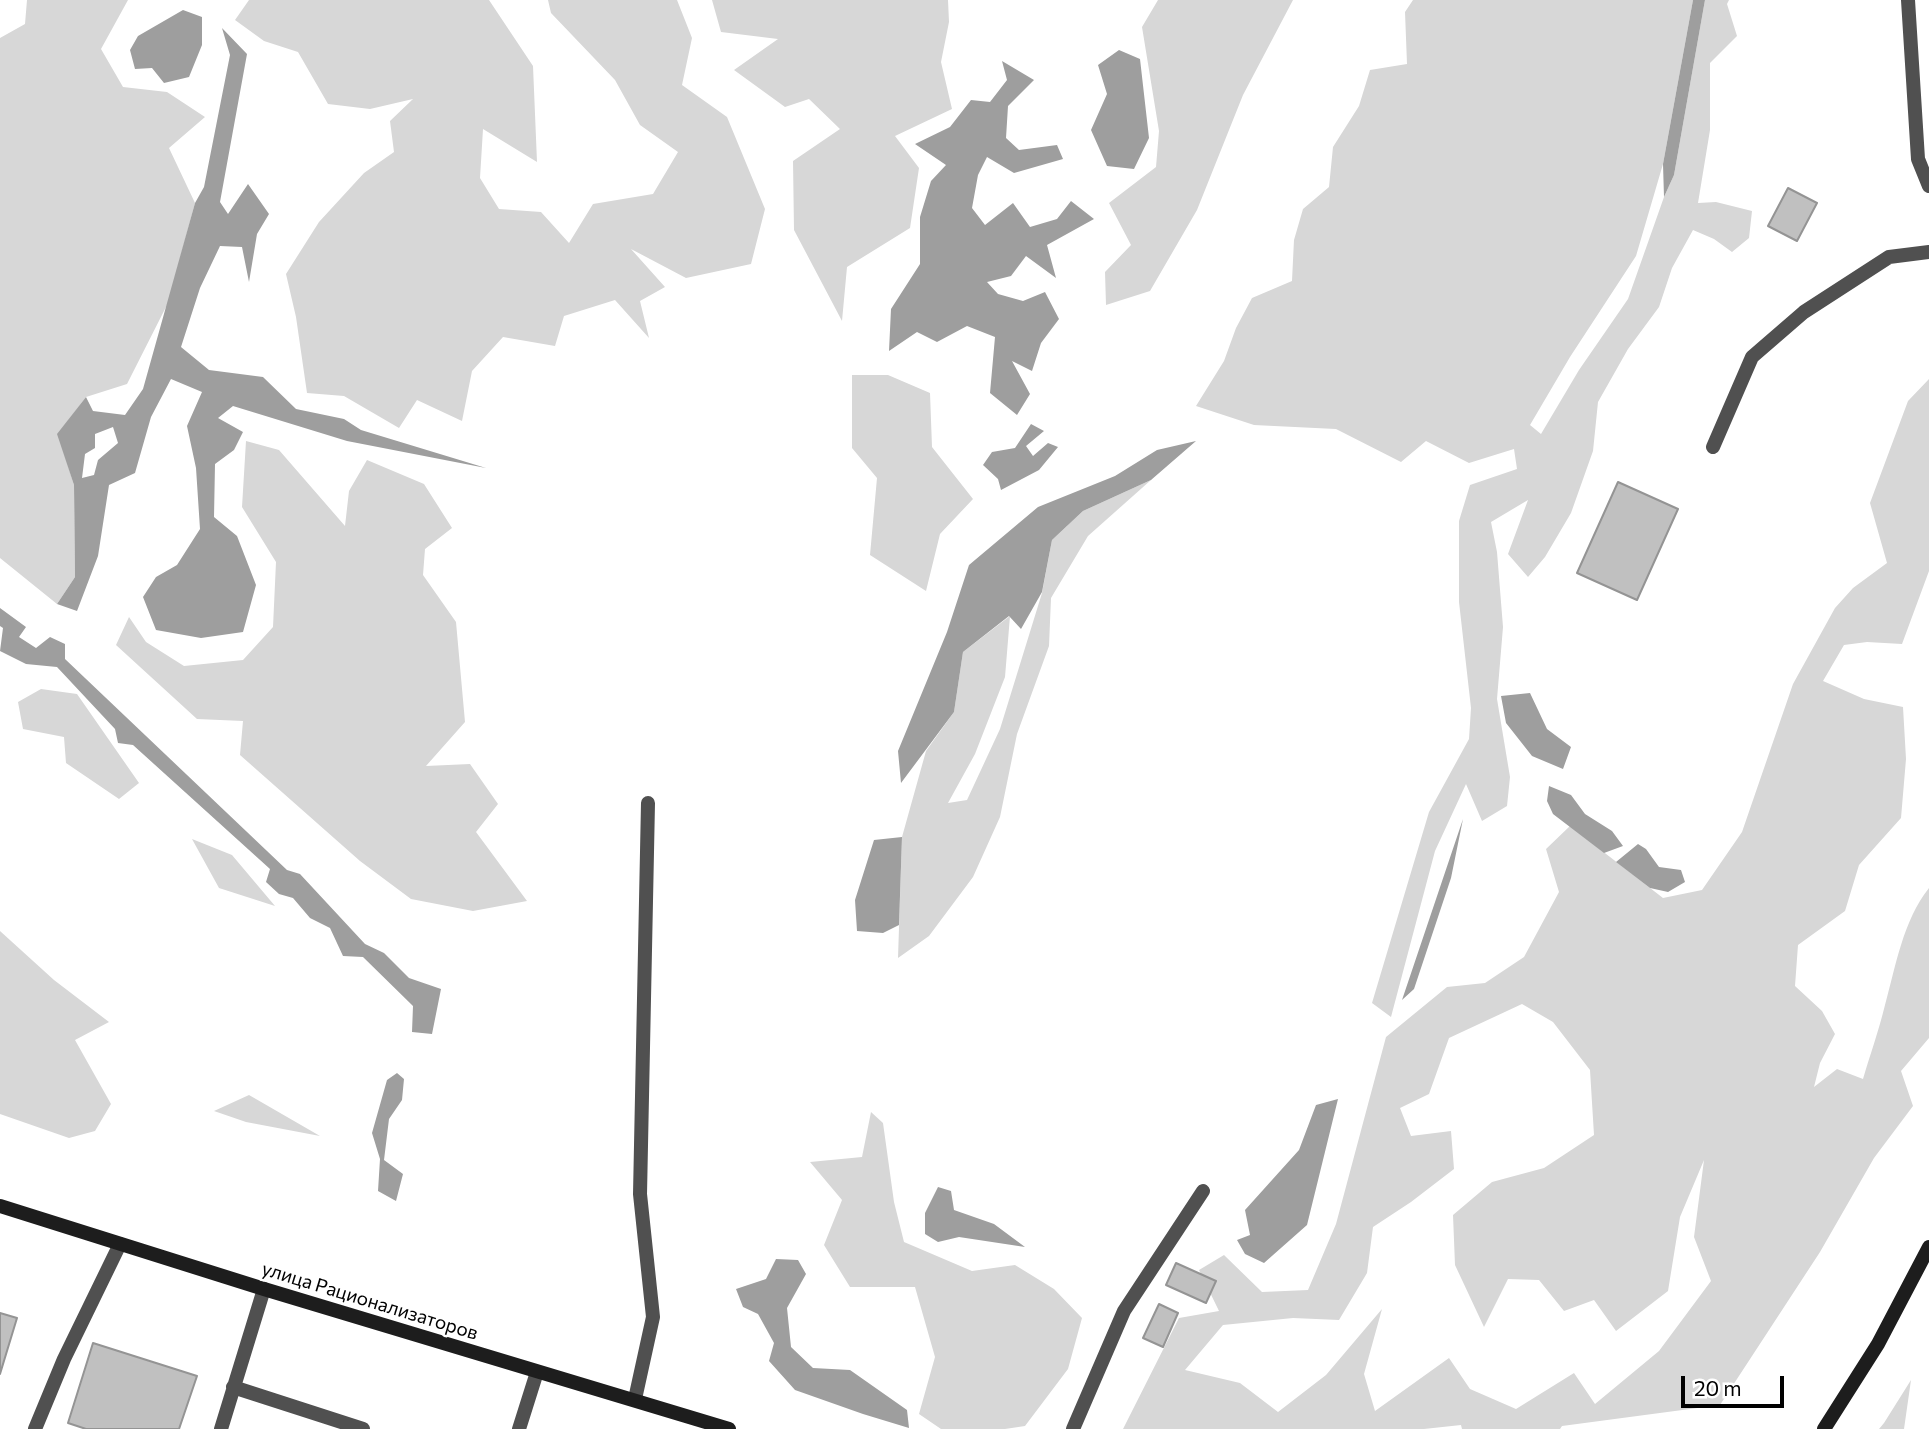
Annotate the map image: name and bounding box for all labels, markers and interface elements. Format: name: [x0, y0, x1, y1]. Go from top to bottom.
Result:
street label: улица Рационализаторов: [259, 1257, 481, 1345]
scale bar: [1684, 1362, 1787, 1406]
text: 20 m: [1694, 1375, 1742, 1400]

